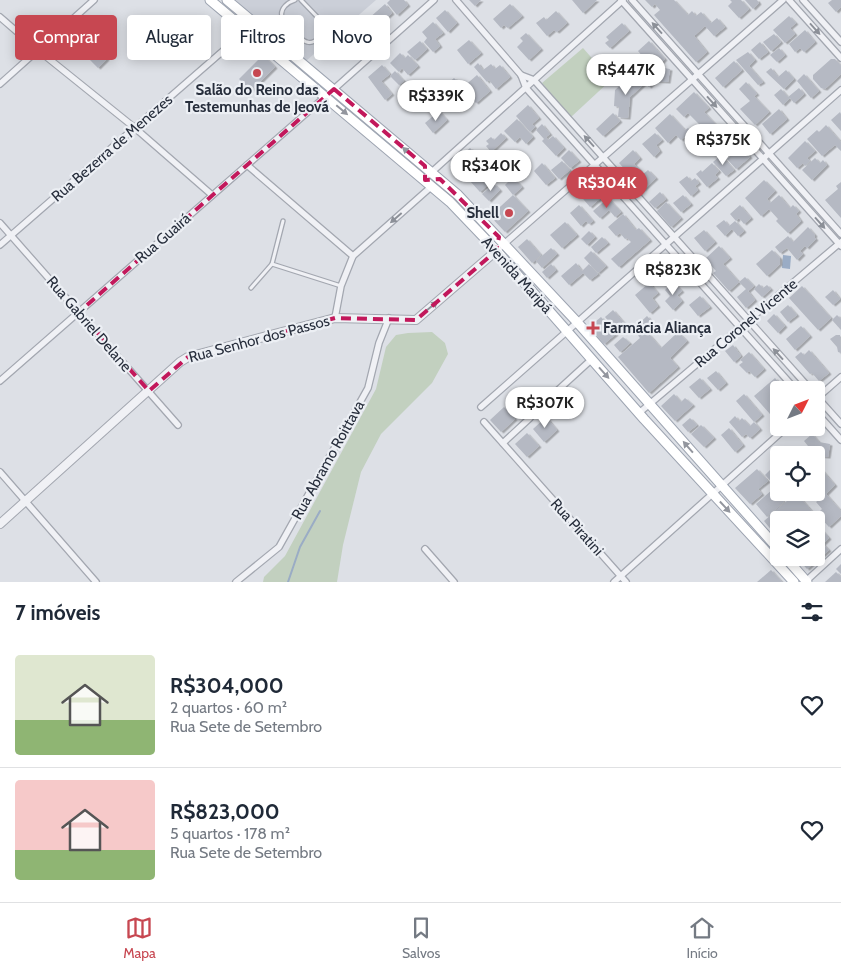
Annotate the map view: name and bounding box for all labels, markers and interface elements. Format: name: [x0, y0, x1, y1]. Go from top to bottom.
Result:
chip: Comprar: [15, 15, 117, 60]
chip: Alugar: [127, 15, 211, 60]
chip: Filtros: [221, 15, 304, 60]
chip: Novo: [314, 15, 390, 60]
one-way arrow: [651, 22, 663, 34]
one-way arrow: [809, 23, 821, 35]
pin: R$447K: [585, 54, 667, 96]
text: R$447K: [597, 60, 655, 79]
marker: Salão do Reino das Testemunhas de Jeová: [251, 67, 263, 79]
pin: R$339K: [395, 80, 477, 122]
place label: Salão do Reino das Testemunhas de Jeová: [185, 81, 329, 116]
text: R$339K: [408, 86, 464, 105]
street label: Rua Bezerra de Menezes: [48, 91, 176, 205]
one-way arrow: [706, 95, 717, 108]
one-way arrow: [335, 104, 348, 115]
pin: R$375K: [682, 124, 764, 166]
text: R$375K: [696, 130, 750, 149]
one-way arrow: [583, 135, 594, 148]
one-way arrow: [403, 146, 415, 158]
pin: R$340K: [450, 150, 532, 192]
text: R$340K: [461, 156, 521, 175]
pin: R$304K: [566, 166, 648, 209]
text: R$304K: [577, 173, 637, 192]
place label: Shell: [467, 204, 499, 222]
marker: Shell: [503, 207, 515, 219]
street label: Rua Guairá: [132, 209, 195, 267]
one-way arrow: [389, 213, 402, 224]
one-way arrow: [814, 216, 826, 228]
street label: Avenida Maripá: [478, 233, 557, 318]
pin: R$823K: [632, 254, 714, 296]
text: R$823K: [645, 260, 701, 279]
street label: Rua Gabriel Delane: [43, 273, 136, 376]
street label: Rua Coronel Vicente: [691, 275, 801, 371]
one-way arrow: [425, 300, 437, 312]
street label: Rua Senhor dos Passos: [187, 312, 331, 366]
place label: Farmácia Aliança: [603, 319, 712, 337]
marker: Farmácia Aliança: [587, 322, 599, 334]
one-way arrow: [773, 347, 784, 360]
one-way arrow: [598, 367, 610, 379]
north arrow: [770, 381, 825, 436]
map controls: [770, 381, 825, 566]
pin: R$307K: [504, 386, 586, 429]
text: R$307K: [516, 393, 574, 412]
street label: Rua Abramo Roittava: [288, 397, 369, 523]
one-way arrow: [683, 441, 694, 454]
button: locate: [770, 446, 825, 501]
street label: Rua Piratini: [547, 495, 607, 559]
one-way arrow: [719, 500, 731, 512]
button: layers: [770, 511, 825, 566]
icon: filters: [798, 598, 826, 626]
text: 7 imóveis: [15, 600, 100, 625]
text: R$304,000: [170, 673, 284, 698]
icon: home: [55, 675, 115, 735]
icon: heart: [798, 691, 826, 719]
text: 2 quartos · 60 m²: [170, 698, 287, 717]
text: Rua Sete de Setembro: [170, 717, 322, 736]
text: R$823,000: [170, 799, 280, 824]
icon: home: [55, 800, 115, 860]
icon: heart: [798, 816, 826, 844]
text: 5 quartos · 178 m²: [170, 824, 290, 843]
text: Rua Sete de Setembro: [170, 843, 322, 862]
tab: Mapa: [123, 914, 156, 962]
tab: Salvos: [402, 914, 440, 962]
tab: Início: [687, 914, 718, 962]

